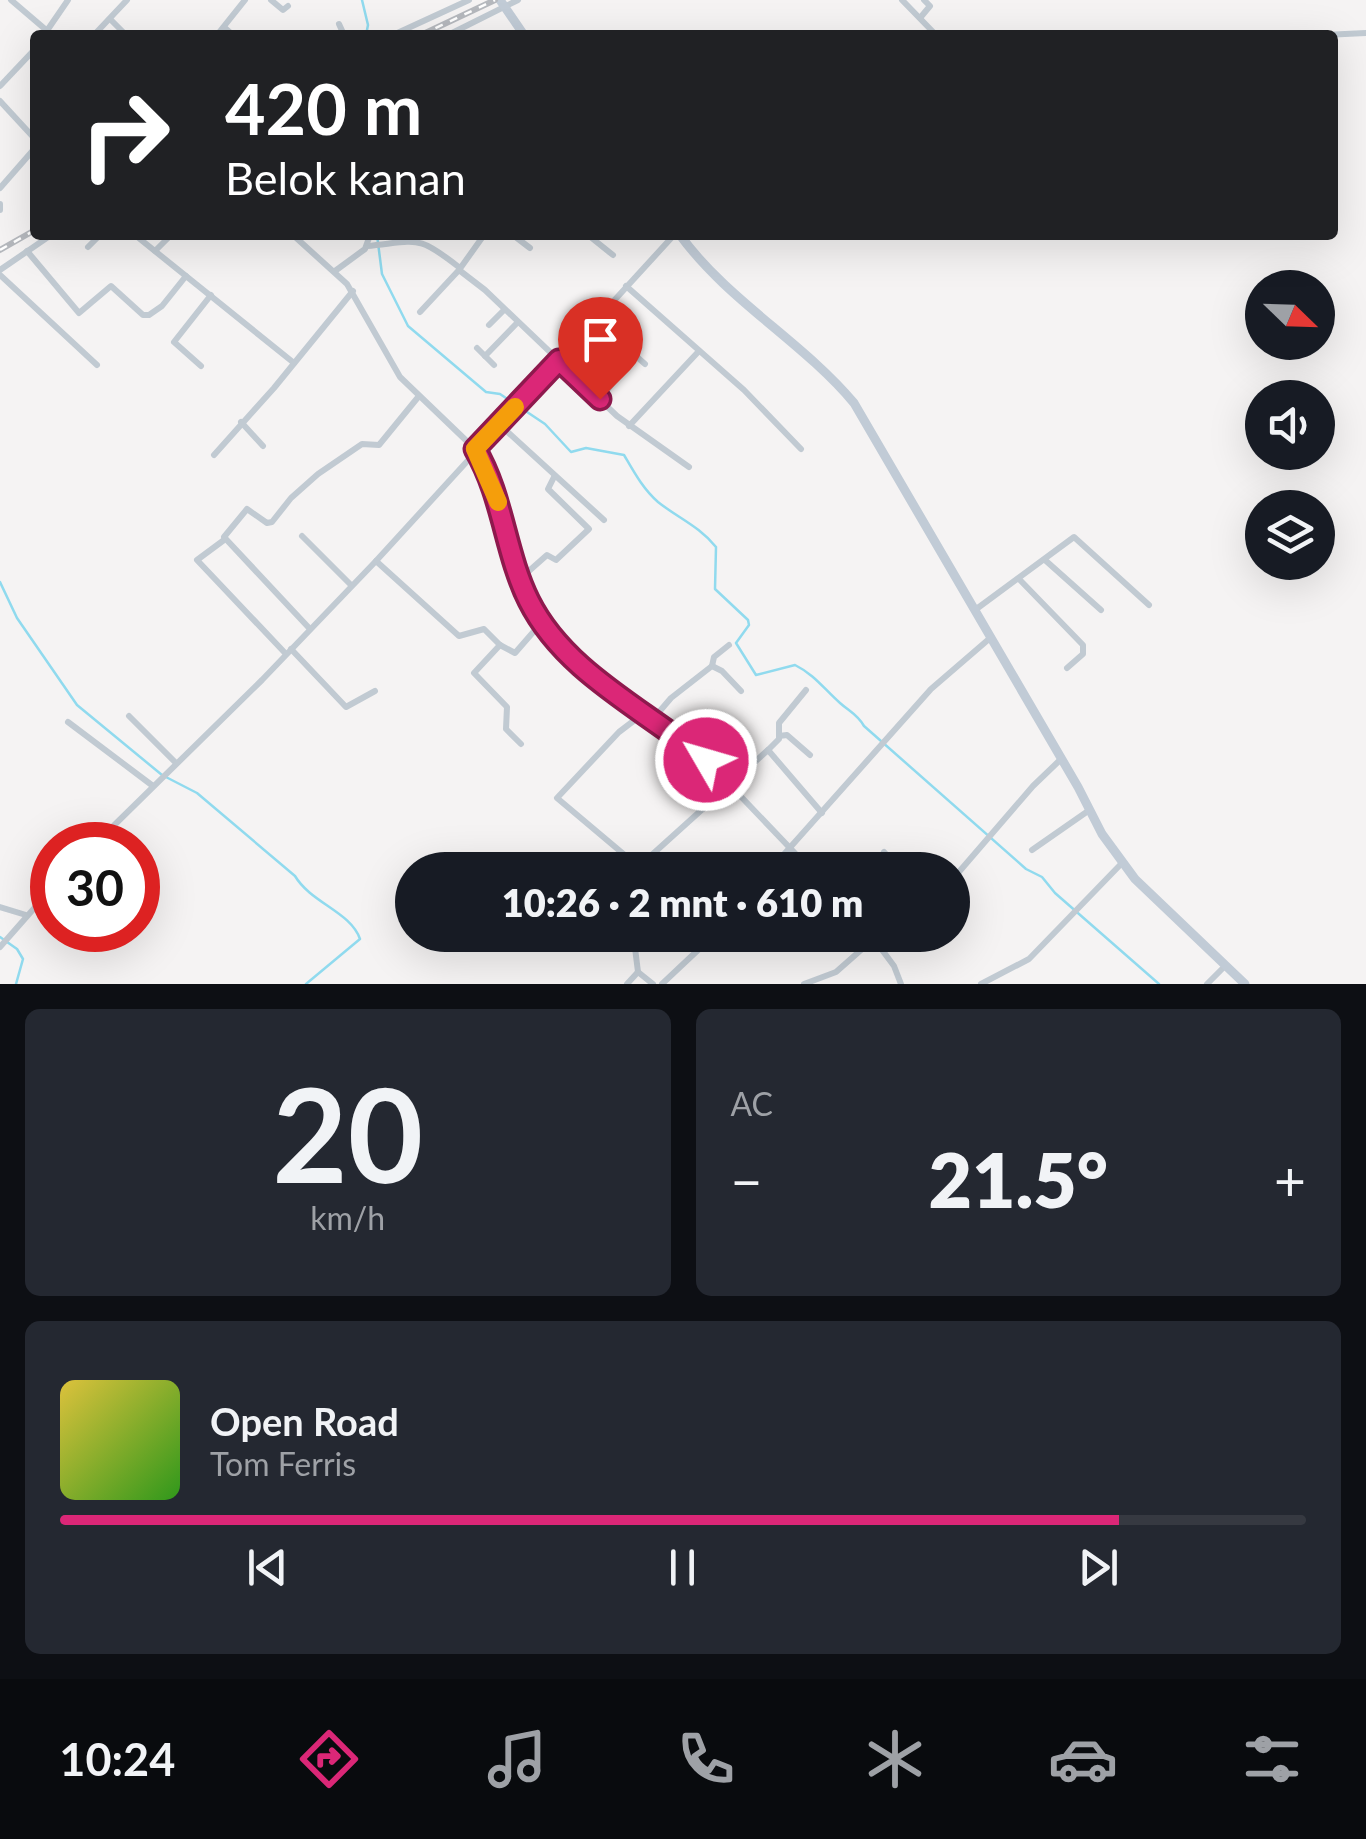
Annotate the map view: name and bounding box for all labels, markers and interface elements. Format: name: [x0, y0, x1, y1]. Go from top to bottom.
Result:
text: 420 m: [225, 66, 422, 150]
icon: right: [60, 70, 190, 200]
text: Belok kanan: [225, 151, 466, 205]
north arrow: [1245, 270, 1335, 360]
map controls: [1245, 270, 1335, 580]
pin: [558, 297, 643, 400]
icon: arrive: [573, 312, 628, 367]
button: sound: [1245, 380, 1335, 470]
button: layers: [1245, 490, 1335, 580]
position arrow: [654, 708, 758, 812]
speed limit sign: 30: [30, 822, 160, 952]
text: 10:26 · 2 mnt · 610 m: [502, 879, 863, 925]
text: 20: [272, 1055, 423, 1211]
text: AC: [731, 1084, 773, 1123]
text: 21.5°: [928, 1134, 1108, 1224]
text: −: [731, 1147, 762, 1213]
text: +: [1274, 1147, 1306, 1213]
text: km/h: [310, 1198, 385, 1237]
text: Open Road: [210, 1398, 399, 1444]
text: Tom Ferris: [210, 1444, 356, 1483]
icon: previous: [240, 1540, 295, 1595]
icon: pause: [655, 1540, 710, 1595]
icon: next: [1071, 1540, 1126, 1595]
icon: directions: [294, 1724, 364, 1794]
icon: music: [482, 1724, 552, 1794]
icon: phone: [671, 1724, 741, 1794]
icon: climate: [860, 1724, 930, 1794]
icon: car: [1048, 1724, 1118, 1794]
icon: filters: [1237, 1724, 1307, 1794]
text: 10:24: [59, 1732, 175, 1786]

